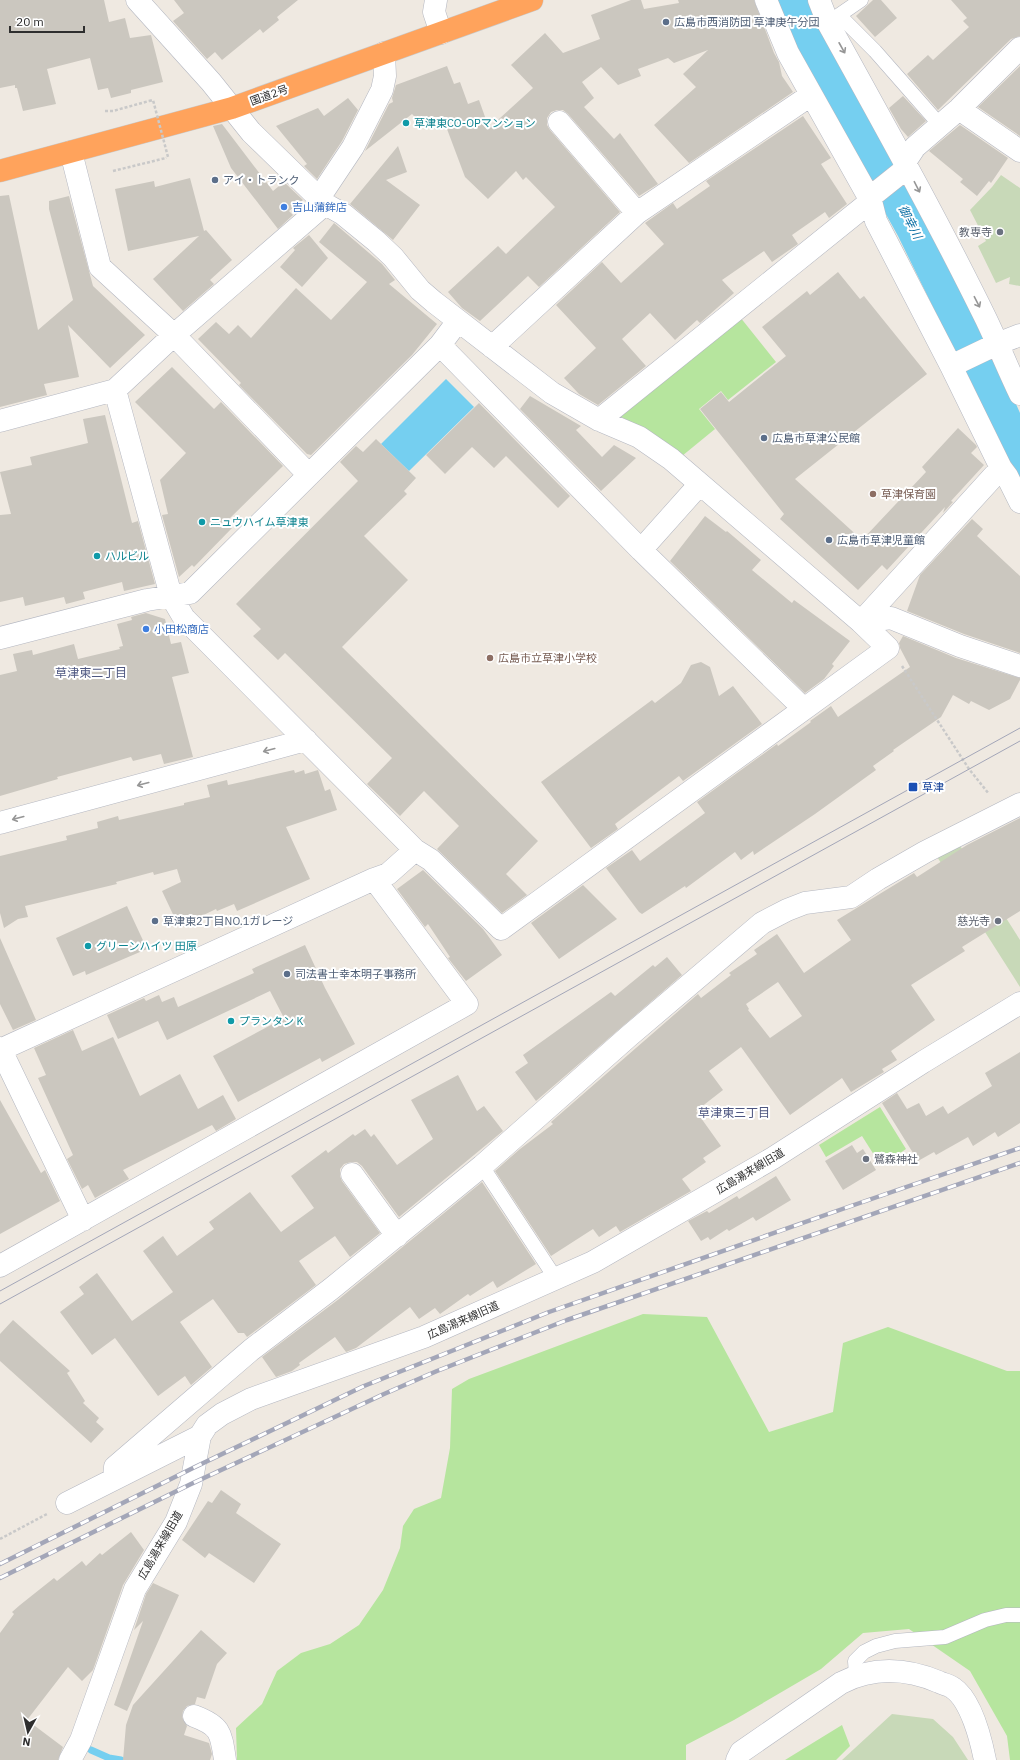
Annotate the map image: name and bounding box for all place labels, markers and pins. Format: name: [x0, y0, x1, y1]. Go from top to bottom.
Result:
place label: 広島市西消防団 草津庚午分団: [674, 15, 820, 29]
marker: 広島市西消防団 草津庚午分団: [661, 17, 671, 27]
place label: 草津東CO-OPマンション: [414, 116, 536, 130]
marker: 草津東CO-OPマンション: [401, 118, 411, 128]
place label: アイ・トランク: [223, 173, 299, 187]
marker: アイ・トランク: [210, 175, 220, 185]
place label: 吉山蒲鉾店: [292, 200, 347, 214]
marker: 吉山蒲鉾店: [279, 202, 289, 212]
place label: 教専寺: [959, 225, 992, 239]
marker: 教専寺: [995, 227, 1005, 237]
place label: 広島市草津公民館: [772, 431, 860, 445]
marker: 広島市草津公民館: [759, 433, 769, 443]
place label: 草津保育園: [881, 487, 936, 501]
marker: 草津保育園: [868, 489, 878, 499]
place label: ニュウハイム草津東: [210, 515, 309, 529]
marker: ニュウハイム草津東: [197, 517, 207, 527]
place label: 広島市草津児童館: [837, 533, 925, 547]
marker: 広島市草津児童館: [824, 535, 834, 545]
place label: ハルビル: [105, 549, 149, 563]
marker: ハルビル: [92, 551, 102, 561]
place label: 小田松商店: [154, 622, 209, 636]
marker: 小田松商店: [141, 624, 151, 634]
place label: 広島市立草津小学校: [498, 651, 597, 665]
marker: 広島市立草津小学校: [485, 653, 495, 663]
place label: 草津: [922, 780, 944, 794]
marker: 草津: [907, 781, 919, 793]
place label: 草津東2丁目NO.1ガレージ: [163, 914, 293, 928]
place label: 慈光寺: [957, 914, 990, 928]
marker: 草津東2丁目NO.1ガレージ: [150, 916, 160, 926]
marker: 慈光寺: [993, 916, 1003, 926]
place label: グリーンハイツ 田原: [96, 939, 197, 953]
marker: グリーンハイツ 田原: [83, 941, 93, 951]
place label: 司法書士幸本明子事務所: [295, 967, 417, 981]
marker: 司法書士幸本明子事務所: [282, 969, 292, 979]
place label: プランタン K: [239, 1014, 304, 1028]
marker: プランタン K: [226, 1016, 236, 1026]
place label: 鷺森神社: [874, 1152, 918, 1166]
marker: 鷺森神社: [861, 1154, 871, 1164]

